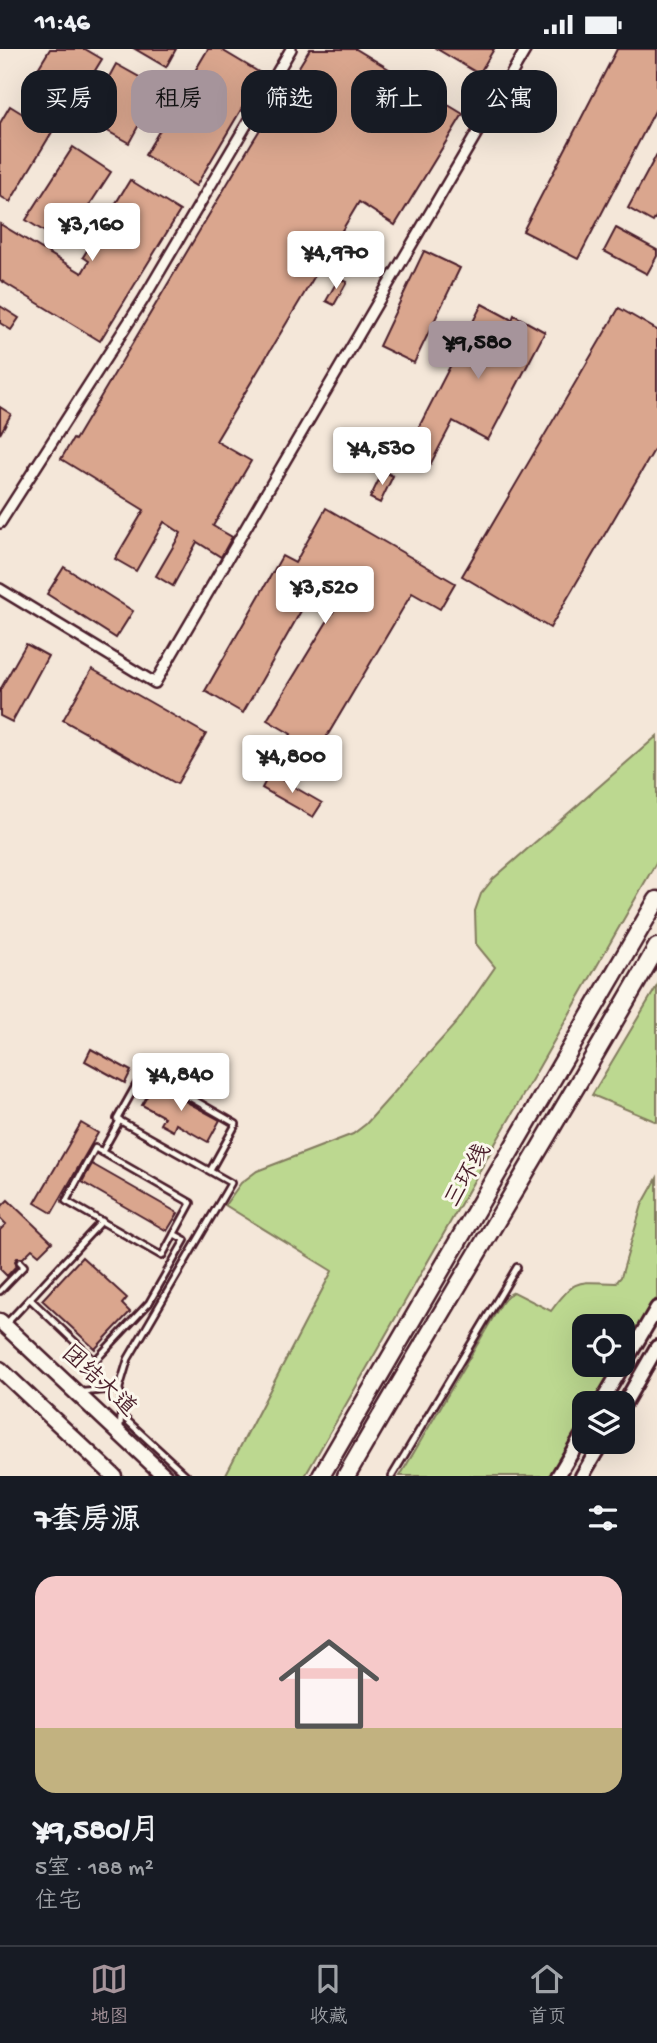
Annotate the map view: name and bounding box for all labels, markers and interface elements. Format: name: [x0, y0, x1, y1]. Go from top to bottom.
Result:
text: 11:46: [35, 9, 90, 40]
chip: 买房: [21, 70, 117, 133]
chip: 租房: [131, 70, 227, 133]
chip: 筛选: [241, 70, 337, 133]
chip: 新上: [351, 70, 447, 133]
chip: 公寓: [461, 70, 557, 133]
pin: ¥3,160: [35, 203, 149, 263]
text: ¥3,160: [60, 212, 124, 239]
pin: ¥4,970: [279, 231, 393, 291]
text: ¥4,970: [303, 240, 369, 267]
pin: ¥9,580: [421, 321, 535, 381]
text: ¥9,580: [444, 330, 512, 357]
pin: ¥4,530: [325, 427, 439, 487]
text: ¥4,530: [349, 436, 415, 463]
pin: ¥3,520: [268, 567, 382, 626]
text: ¥3,520: [292, 575, 358, 602]
pin: ¥4,800: [235, 735, 349, 795]
text: ¥4,800: [258, 744, 326, 771]
pin: ¥4,840: [124, 1053, 238, 1113]
text: ¥4,840: [148, 1062, 214, 1089]
street label: 三环线: [439, 1139, 498, 1213]
map controls: [572, 1314, 635, 1454]
button: locate: [572, 1314, 635, 1377]
street label: 团结大道: [55, 1340, 142, 1423]
button: layers: [572, 1391, 635, 1454]
icon: filters: [584, 1499, 622, 1537]
text: 7套房源: [35, 1505, 141, 1540]
icon: home: [266, 1621, 392, 1747]
text: ¥9,580/月: [35, 1815, 160, 1850]
text: 5室 · 188 m²: [35, 1856, 154, 1883]
text: 住宅: [35, 1889, 81, 1916]
tab: 地图: [90, 1960, 129, 2030]
tab: 收藏: [309, 1960, 348, 2030]
tab: 首页: [528, 1960, 567, 2030]

